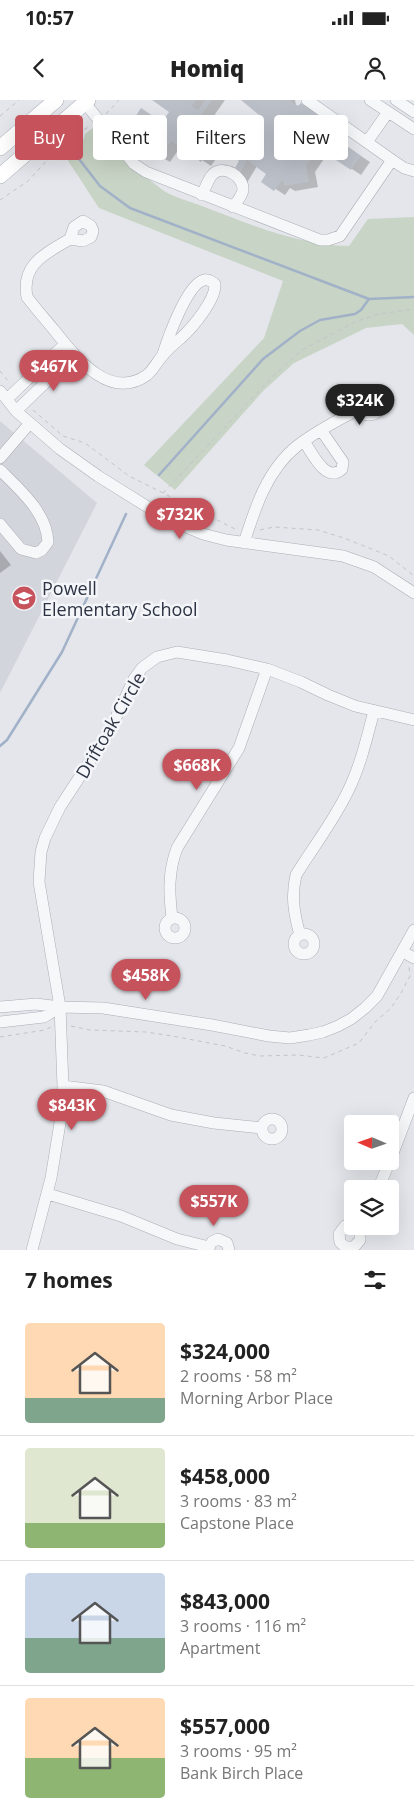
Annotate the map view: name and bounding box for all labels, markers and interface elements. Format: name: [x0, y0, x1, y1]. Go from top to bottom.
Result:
text: 10:57: [25, 5, 74, 31]
text: Homiq: [170, 53, 244, 83]
icon: back: [25, 54, 53, 82]
icon: person: [361, 54, 389, 82]
chip: Buy: [15, 115, 83, 160]
chip: Rent: [93, 115, 167, 160]
chip: Filters: [177, 115, 264, 160]
chip: New: [274, 115, 348, 160]
pin: $467K: [19, 350, 89, 392]
text: $467K: [30, 355, 78, 377]
pin: $324K: [325, 384, 395, 426]
text: $324K: [336, 389, 384, 411]
pin: $732K: [145, 498, 215, 540]
text: $732K: [156, 503, 204, 525]
place label: Powell Elementary School: [42, 576, 198, 621]
school or university icon: Powell Elementary School: [11, 585, 37, 611]
street label: Driftoak Circle: [70, 668, 150, 782]
pin: $668K: [162, 748, 232, 791]
text: $668K: [173, 754, 221, 776]
pin: $458K: [111, 958, 181, 1001]
text: $458K: [122, 964, 170, 986]
pin: $843K: [37, 1088, 107, 1131]
text: $843K: [48, 1094, 96, 1116]
north arrow: [344, 1115, 399, 1170]
map controls: [344, 1115, 399, 1235]
button: layers: [344, 1180, 399, 1235]
pin: $557K: [179, 1184, 249, 1227]
text: $557K: [190, 1190, 238, 1212]
text: 7 homes: [25, 1266, 113, 1294]
icon: filters: [361, 1266, 389, 1294]
text: $324,000: [180, 1337, 270, 1365]
icon: home: [65, 1343, 125, 1403]
text: 2 rooms · 58 m²: [180, 1365, 297, 1387]
text: Morning Arbor Place: [180, 1387, 333, 1409]
text: $458,000: [180, 1462, 270, 1490]
icon: home: [65, 1468, 125, 1528]
text: 3 rooms · 83 m²: [180, 1490, 297, 1512]
text: Capstone Place: [180, 1512, 294, 1534]
text: $843,000: [180, 1587, 270, 1615]
icon: home: [65, 1593, 125, 1653]
text: 3 rooms · 116 m²: [180, 1615, 306, 1637]
text: Apartment: [180, 1637, 260, 1659]
text: $557,000: [180, 1712, 270, 1740]
icon: home: [65, 1718, 125, 1778]
text: 3 rooms · 95 m²: [180, 1740, 297, 1762]
text: Bank Birch Place: [180, 1762, 303, 1784]

